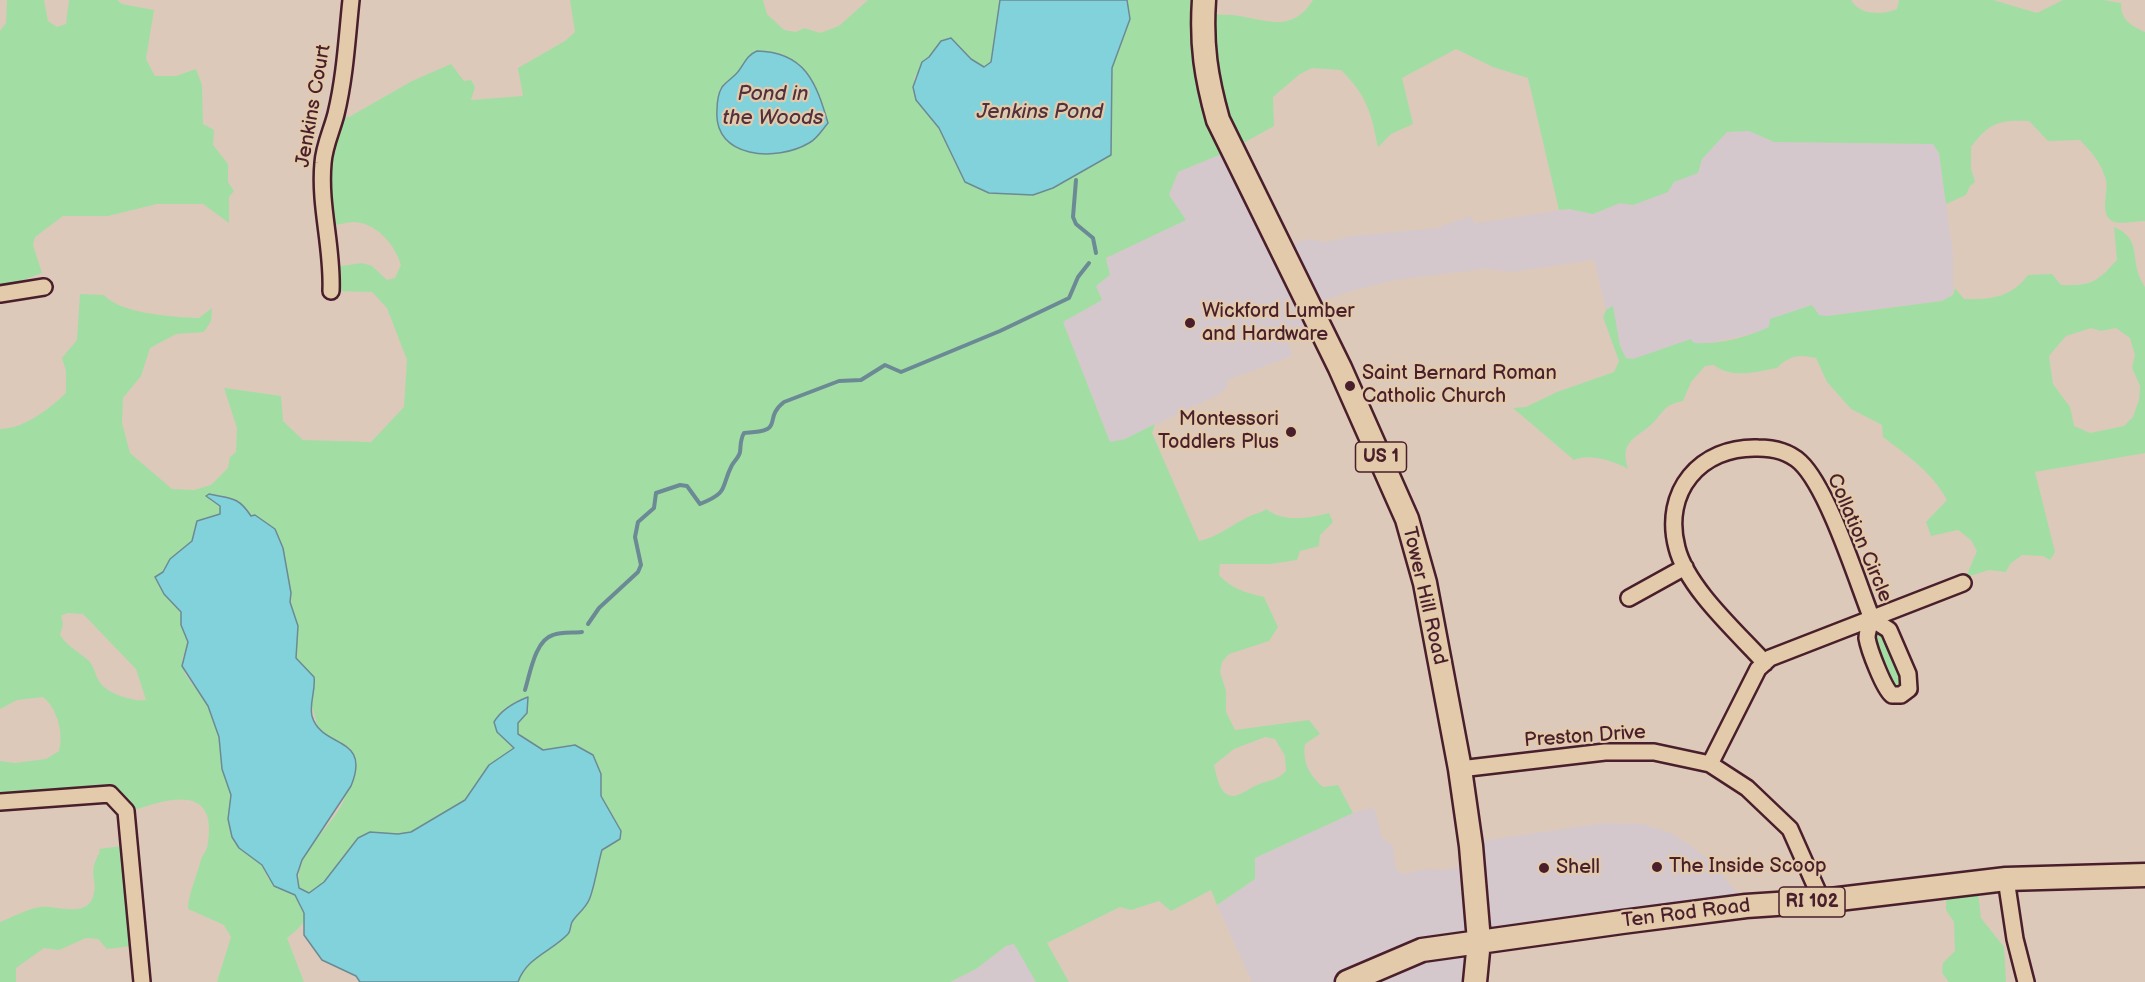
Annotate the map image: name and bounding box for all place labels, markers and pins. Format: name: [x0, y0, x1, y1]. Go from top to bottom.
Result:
place label: Wickford Lumber and Hardware: [1202, 300, 1355, 347]
marker: Wickford Lumber and Hardware: [1183, 316, 1197, 330]
place label: Saint Bernard Roman Catholic Church: [1362, 362, 1557, 409]
marker: Saint Bernard Roman Catholic Church: [1343, 379, 1357, 393]
place label: Montessori Toddlers Plus: [1158, 408, 1279, 455]
marker: Montessori Toddlers Plus: [1284, 425, 1298, 439]
place label: The Inside Scoop: [1669, 855, 1827, 879]
place label: Shell: [1556, 856, 1600, 880]
marker: The Inside Scoop: [1650, 860, 1664, 874]
marker: Shell: [1537, 861, 1551, 875]

